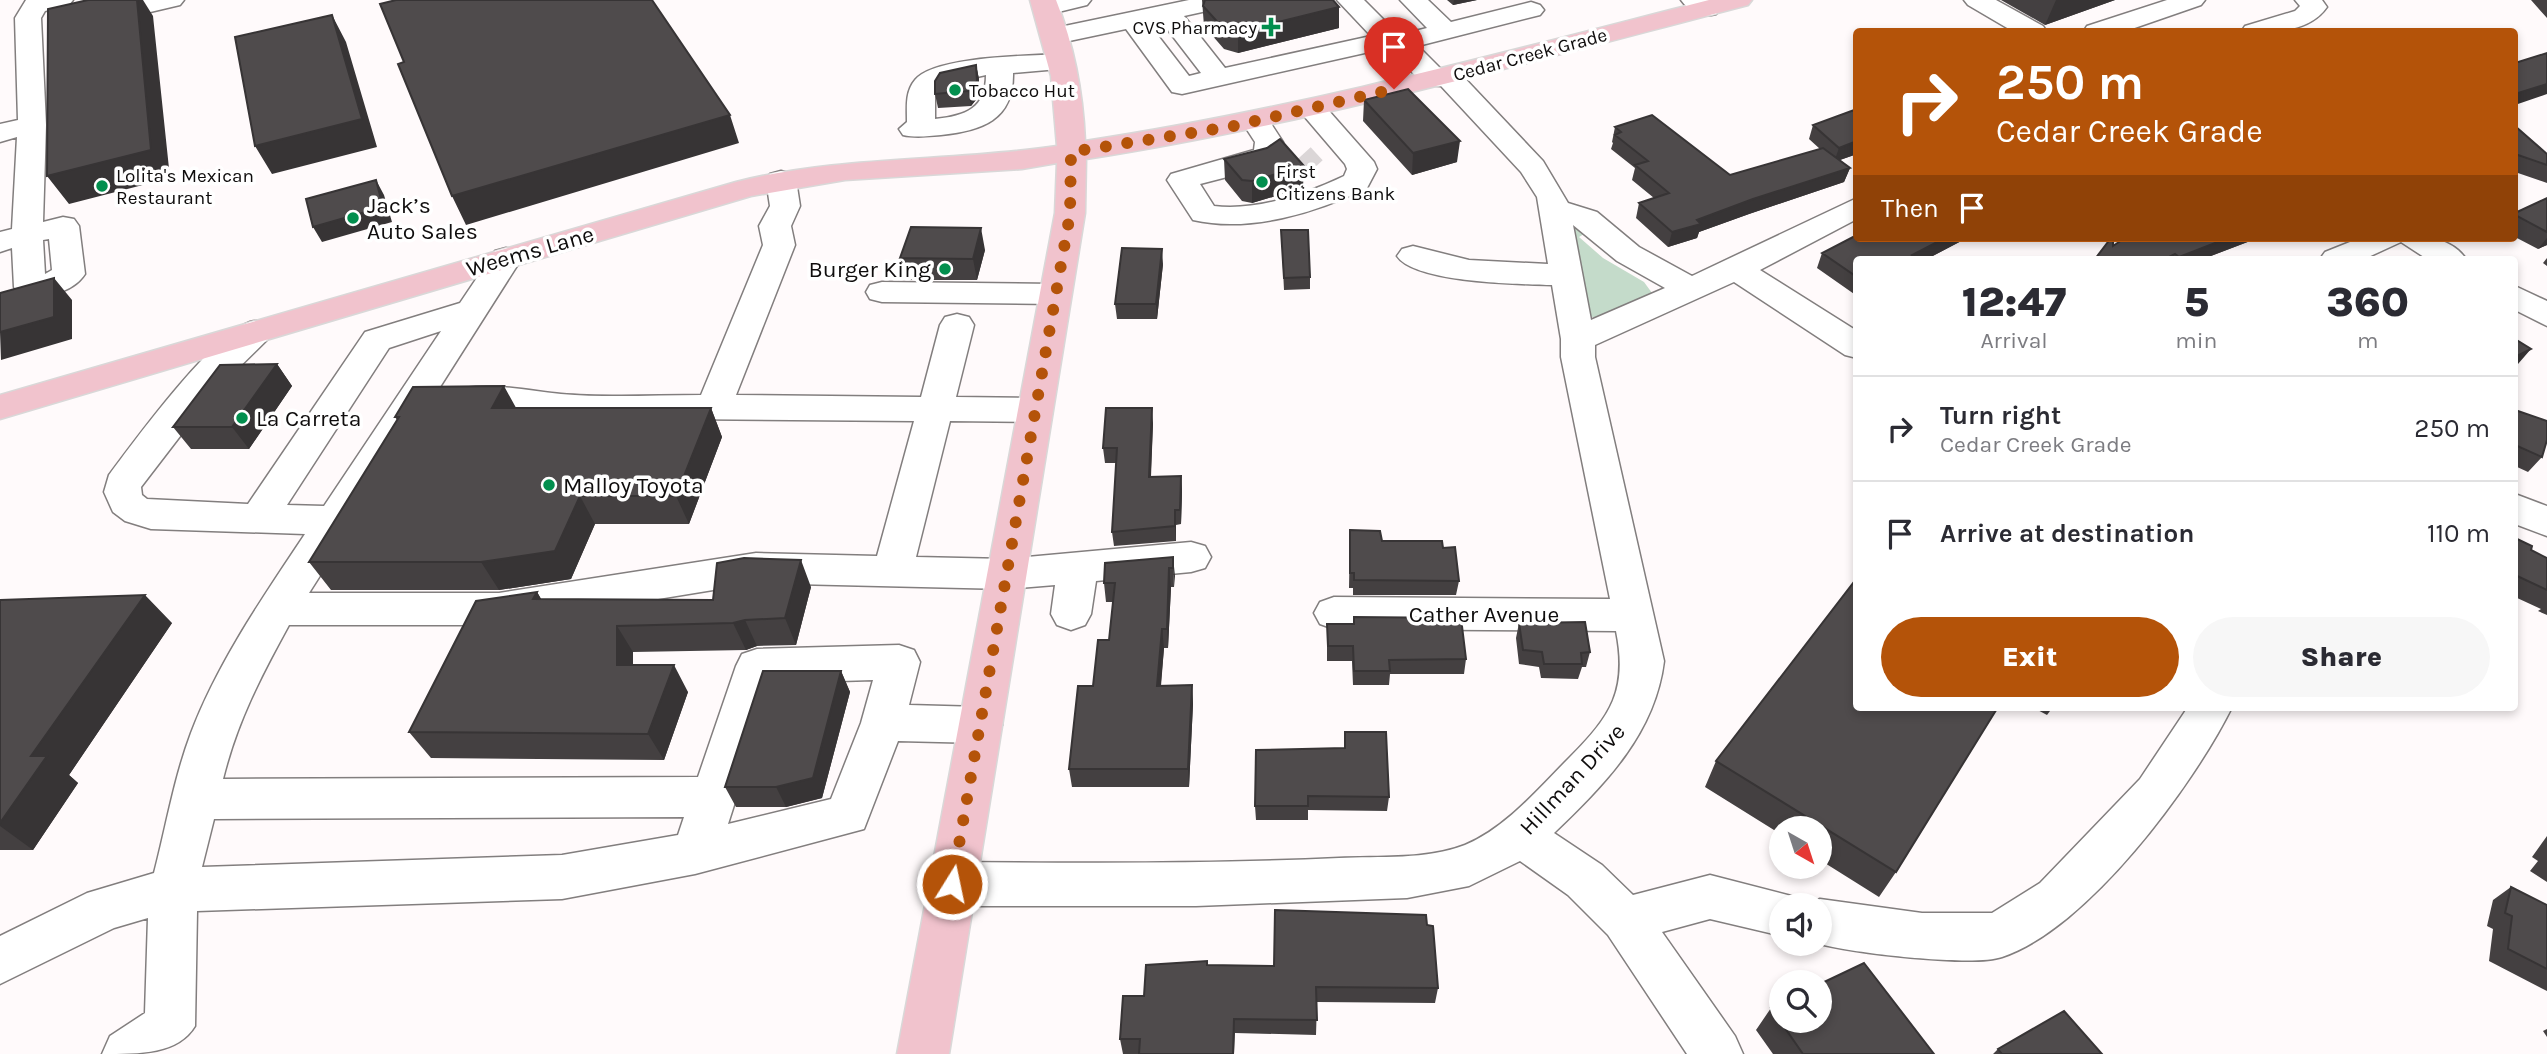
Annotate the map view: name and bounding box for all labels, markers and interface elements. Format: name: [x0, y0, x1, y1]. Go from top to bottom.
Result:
place label: CVS Pharmacy: [1132, 17, 1257, 39]
pin: [1364, 17, 1424, 89]
marker: CVS Pharmacy: [1263, 19, 1279, 35]
street label: Cedar Creek Grade: [1451, 24, 1610, 86]
icon: arrive: [1375, 28, 1413, 66]
text: 250 m: [1996, 54, 2144, 111]
icon: right: [1881, 56, 1972, 147]
place label: Tobacco Hut: [969, 80, 1075, 102]
marker: Tobacco Hut: [947, 82, 963, 98]
text: Cedar Creek Grade: [1996, 113, 2263, 150]
place label: First Citizens Bank: [1276, 161, 1396, 205]
place label: Lolita's Mexican Restaurant: [116, 165, 254, 209]
marker: First Citizens Bank: [1254, 174, 1270, 190]
marker: Lolita's Mexican Restaurant: [94, 178, 110, 194]
icon: arrive: [1953, 189, 1991, 227]
place label: Jack’s Auto Sales: [367, 192, 478, 245]
text: Then: [1881, 193, 1939, 224]
marker: Jack’s Auto Sales: [345, 210, 361, 226]
street label: Weems Lane: [463, 220, 597, 283]
place label: Burger King: [809, 256, 931, 283]
marker: Burger King: [937, 261, 953, 277]
text: 12:47: [1962, 277, 2066, 327]
text: 5: [2184, 277, 2209, 327]
text: 360: [2326, 277, 2409, 327]
text: Arrival: [1980, 327, 2048, 354]
text: min: [2175, 327, 2217, 354]
text: m: [2357, 327, 2378, 354]
text: Turn right: [1940, 400, 2061, 431]
place label: La Carreta: [256, 405, 361, 432]
marker: La Carreta: [234, 410, 250, 426]
icon: right: [1881, 410, 1919, 448]
text: 250 m: [2414, 413, 2490, 444]
text: Cedar Creek Grade: [1940, 431, 2132, 458]
place label: Malloy Toyota: [563, 472, 704, 499]
marker: Malloy Toyota: [541, 477, 557, 493]
icon: arrive: [1881, 515, 1919, 553]
text: Arrive at destination: [1940, 518, 2194, 549]
text: 110 m: [2427, 518, 2490, 549]
street label: Cather Avenue: [1409, 601, 1559, 628]
button: Exit: [1881, 617, 2179, 697]
button: Share: [2193, 617, 2490, 697]
street label: Hillman Drive: [1514, 718, 1631, 841]
north arrow: [1769, 816, 1832, 878]
map controls: [1769, 816, 1832, 1033]
position arrow: [915, 847, 989, 921]
button: sound: [1769, 893, 1832, 956]
button: search: [1769, 970, 1832, 1033]

